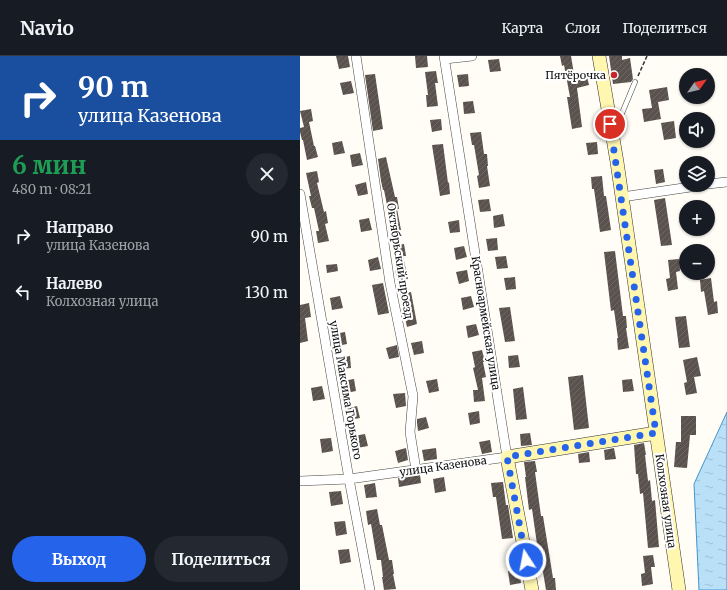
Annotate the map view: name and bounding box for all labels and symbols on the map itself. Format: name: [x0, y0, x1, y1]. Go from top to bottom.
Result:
place label: Пятёрочка: [545, 68, 606, 82]
north arrow: [679, 68, 715, 104]
marker: Пятёрочка: [609, 70, 619, 80]
pin: [593, 107, 627, 141]
street label: Октябрьский проезд: [384, 202, 416, 320]
street label: Красноармейская улица: [468, 255, 504, 391]
street label: улица Максима Горького: [327, 319, 365, 461]
street label: улица Казенова: [399, 453, 488, 479]
street label: Колхозная улица: [652, 453, 680, 549]
position arrow: [505, 539, 547, 581]

